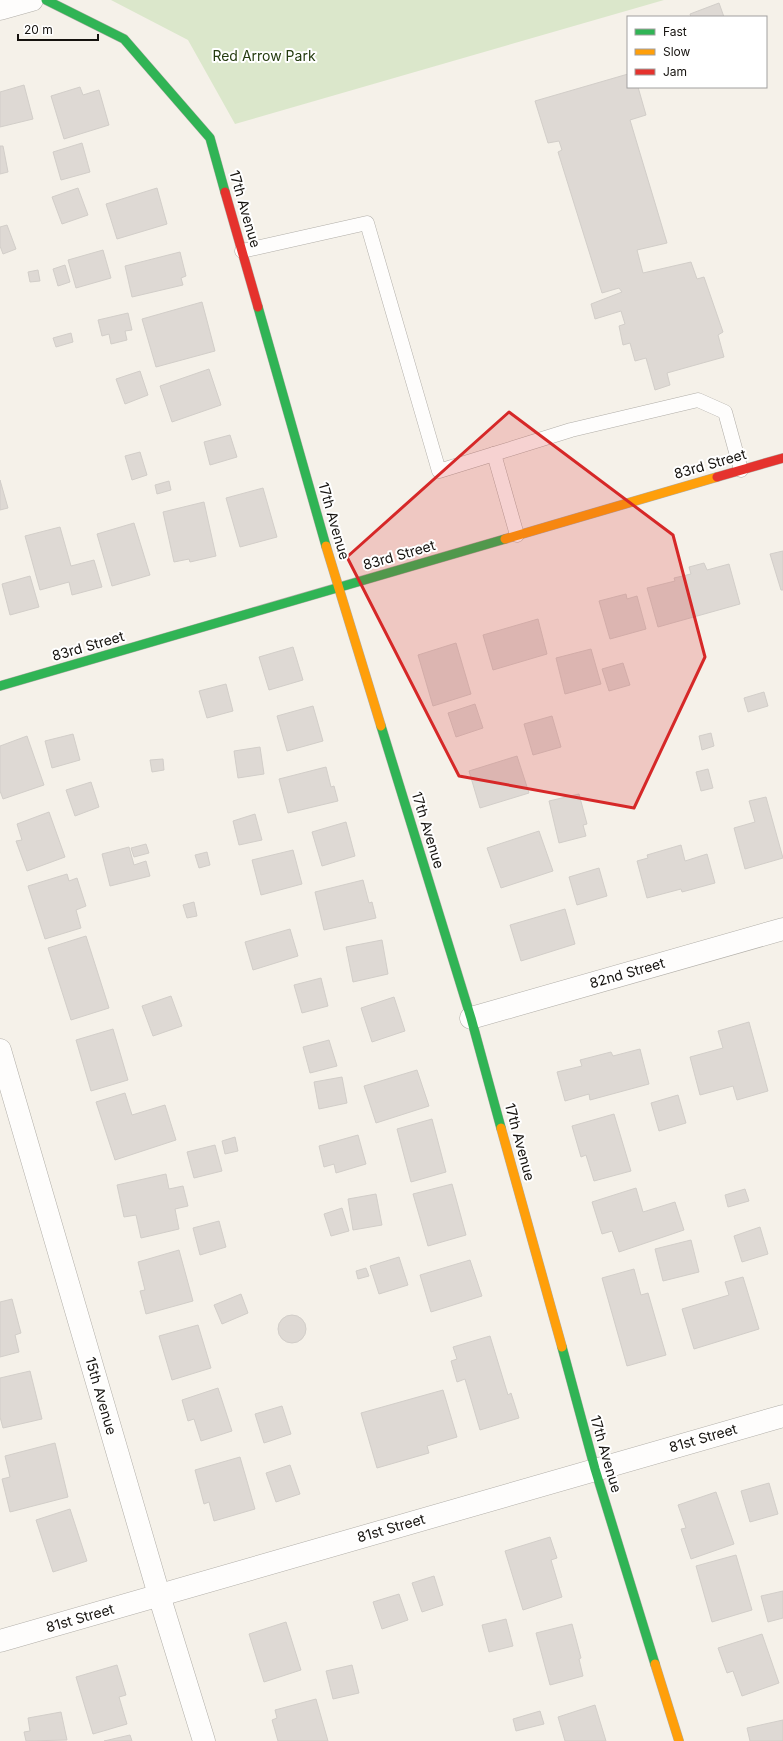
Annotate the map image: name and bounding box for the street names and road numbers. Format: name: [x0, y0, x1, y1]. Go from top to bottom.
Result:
street label: 17th Avenue: [226, 168, 265, 249]
street label: 83rd Street: [672, 445, 748, 482]
street label: 17th Avenue: [315, 480, 354, 561]
street label: 83rd Street: [361, 536, 437, 573]
street label: 83rd Street: [50, 627, 126, 664]
street label: 17th Avenue: [409, 789, 448, 870]
street label: 82nd Street: [587, 954, 667, 991]
street label: 17th Avenue: [502, 1101, 539, 1183]
street label: 15th Avenue: [82, 1355, 121, 1437]
street label: 17th Avenue: [587, 1413, 626, 1494]
street label: 81st Street: [667, 1420, 739, 1455]
street label: 81st Street: [355, 1510, 427, 1545]
street label: 81st Street: [44, 1600, 116, 1635]

